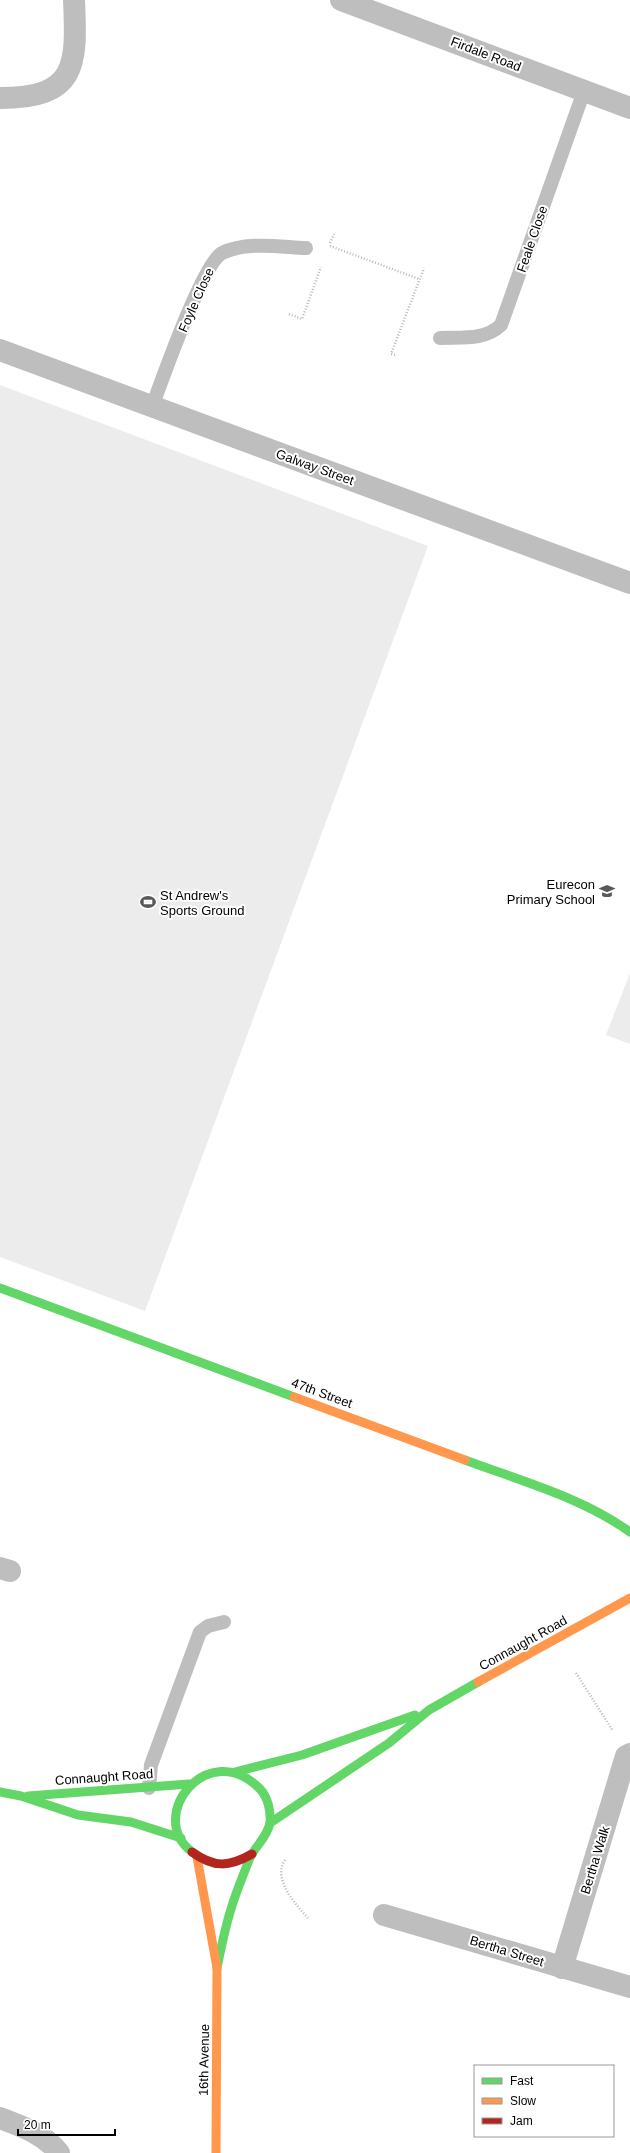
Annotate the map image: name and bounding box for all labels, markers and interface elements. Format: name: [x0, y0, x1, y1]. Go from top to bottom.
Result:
street label: Firdale Road: [449, 34, 523, 74]
street label: Feale Close: [514, 204, 550, 274]
street label: Foyle Close: [175, 266, 217, 334]
street label: Galway Street: [274, 446, 356, 488]
place label: Eurecon Primary School: [507, 877, 595, 907]
school or university icon: Eurecon Primary School: [598, 882, 616, 900]
place label: St Andrew's Sports Ground: [160, 888, 245, 918]
sports icon: St Andrew's Sports Ground: [139, 893, 157, 911]
street label: 47th Street: [290, 1375, 355, 1411]
street label: Connaught Road: [476, 1613, 570, 1673]
street label: Connaught Road: [54, 1766, 154, 1788]
street label: Bertha Walk: [578, 1824, 613, 1896]
street label: Bertha Street: [468, 1933, 546, 1969]
street label: 16th Avenue: [196, 2024, 212, 2096]
legend: [474, 2065, 614, 2137]
text: Fast: [510, 2074, 534, 2088]
text: Slow: [510, 2094, 536, 2108]
scale bar: [18, 2111, 115, 2137]
text: Jam: [510, 2114, 533, 2128]
text: 20 m: [24, 2118, 51, 2132]

